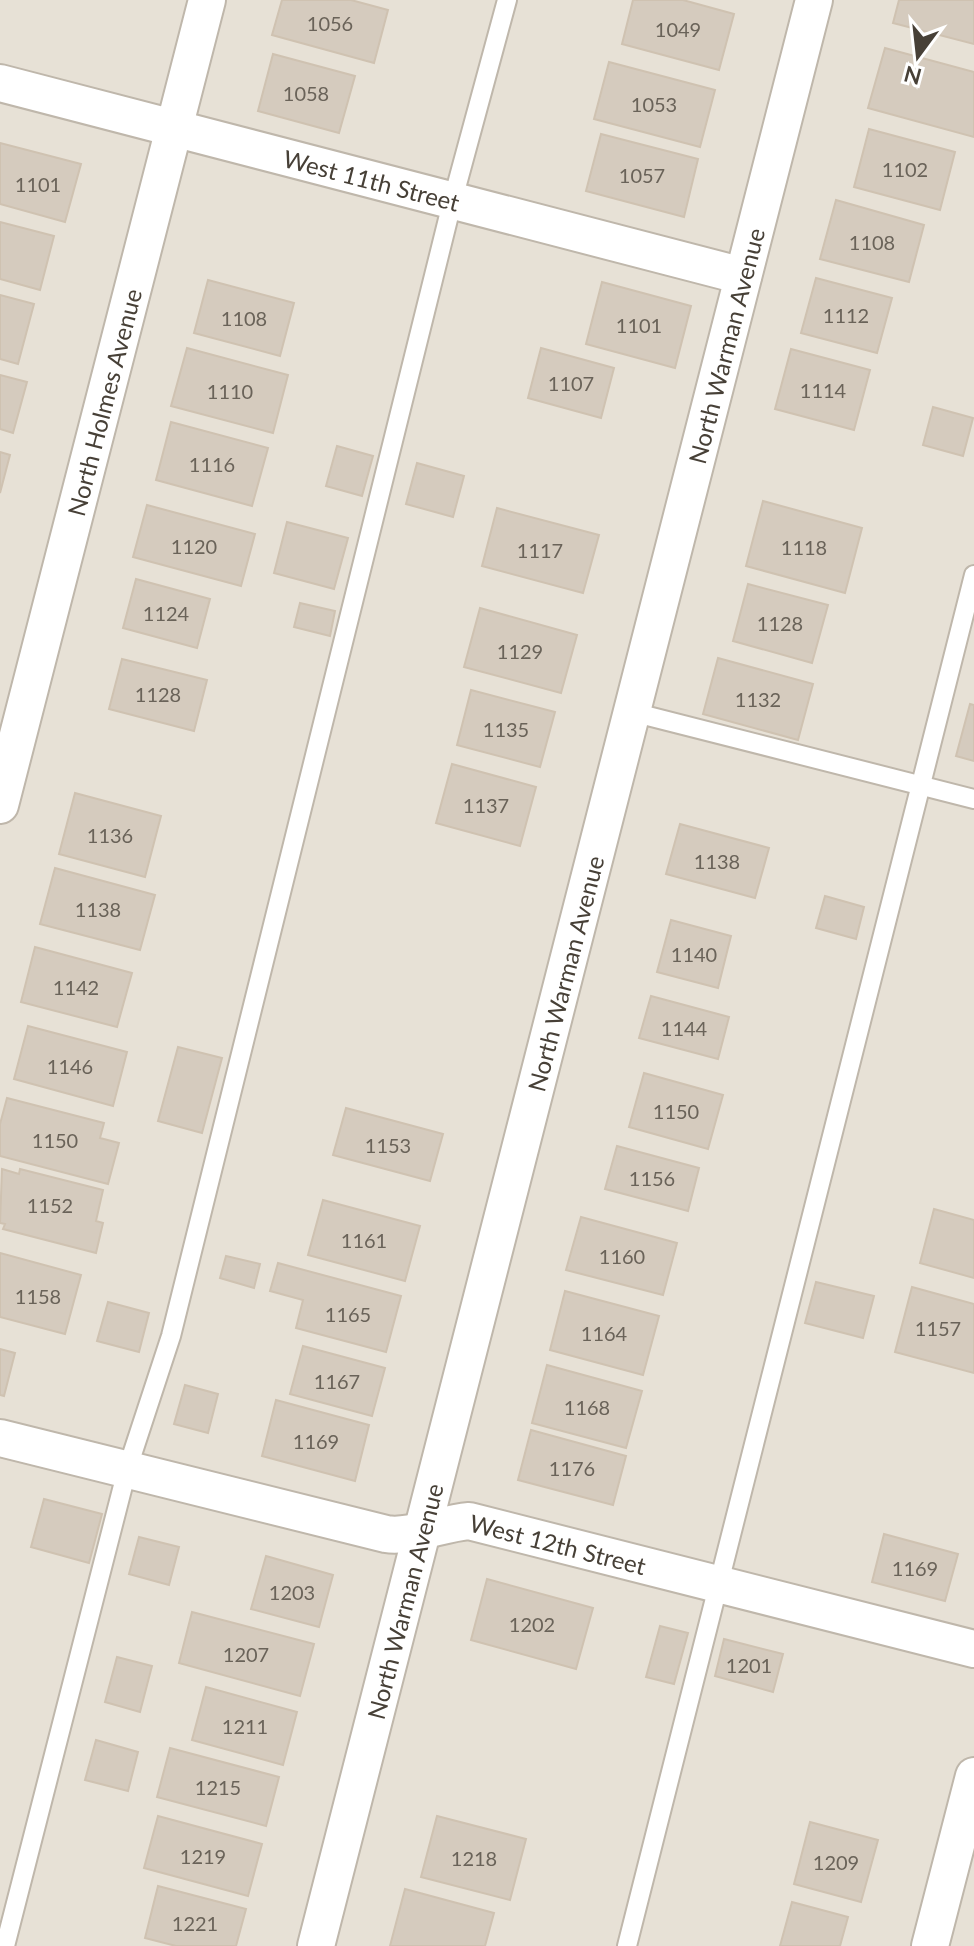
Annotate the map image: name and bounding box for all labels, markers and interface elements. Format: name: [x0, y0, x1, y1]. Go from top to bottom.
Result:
house number: 1056: [307, 11, 353, 35]
north arrow: [878, 16, 958, 96]
house number: 1049: [655, 17, 701, 41]
text: N: [901, 61, 924, 91]
house number: 1058: [283, 81, 329, 105]
house number: 1053: [631, 92, 677, 116]
street label: West 11th Street: [281, 143, 463, 216]
house number: 1102: [882, 157, 928, 181]
house number: 1057: [619, 163, 665, 187]
house number: 1101: [15, 172, 61, 196]
street label: North Warman Avenue: [681, 225, 770, 467]
house number: 1108: [849, 230, 895, 254]
street label: North Holmes Avenue: [60, 285, 147, 519]
house number: 1112: [823, 303, 869, 327]
house number: 1108: [221, 306, 267, 330]
house number: 1101: [616, 313, 662, 337]
house number: 1107: [548, 371, 594, 395]
house number: 1114: [800, 378, 847, 402]
house number: 1110: [207, 379, 253, 403]
house number: 1116: [189, 452, 235, 476]
house number: 1120: [171, 534, 217, 558]
house number: 1118: [781, 535, 827, 559]
house number: 1117: [517, 538, 563, 562]
house number: 1124: [143, 601, 190, 625]
house number: 1128: [757, 611, 803, 635]
house number: 1129: [497, 639, 543, 663]
house number: 1128: [135, 682, 181, 706]
house number: 1132: [735, 687, 781, 711]
house number: 1135: [483, 717, 529, 741]
house number: 1137: [463, 793, 509, 817]
house number: 1136: [87, 823, 133, 847]
house number: 1138: [694, 849, 740, 873]
street label: North Warman Avenue: [521, 852, 609, 1094]
house number: 1138: [75, 897, 121, 921]
house number: 1140: [671, 942, 717, 966]
house number: 1142: [53, 975, 99, 999]
house number: 1144: [661, 1016, 708, 1040]
house number: 1146: [47, 1054, 93, 1078]
house number: 1150: [653, 1099, 699, 1123]
house number: 1150: [32, 1128, 78, 1152]
house number: 1153: [365, 1133, 411, 1157]
house number: 1156: [629, 1166, 675, 1190]
house number: 1152: [27, 1193, 73, 1217]
house number: 1161: [341, 1228, 387, 1252]
house number: 1160: [599, 1244, 645, 1268]
house number: 1158: [15, 1284, 61, 1308]
house number: 1165: [325, 1302, 371, 1326]
house number: 1157: [915, 1316, 961, 1340]
house number: 1164: [581, 1321, 628, 1345]
house number: 1167: [314, 1369, 360, 1393]
house number: 1168: [564, 1395, 610, 1419]
house number: 1169: [293, 1429, 339, 1453]
house number: 1176: [549, 1456, 595, 1480]
street label: North Warman Avenue: [360, 1480, 448, 1722]
street label: West 12th Street: [467, 1507, 649, 1580]
house number: 1169: [892, 1556, 938, 1580]
house number: 1203: [269, 1580, 315, 1604]
house number: 1202: [509, 1612, 555, 1636]
house number: 1207: [223, 1642, 269, 1666]
house number: 1201: [726, 1653, 772, 1677]
house number: 1211: [222, 1714, 268, 1738]
house number: 1215: [195, 1775, 241, 1799]
house number: 1219: [180, 1844, 226, 1868]
house number: 1218: [451, 1846, 497, 1870]
house number: 1209: [813, 1850, 859, 1874]
house number: 1221: [172, 1911, 218, 1935]

